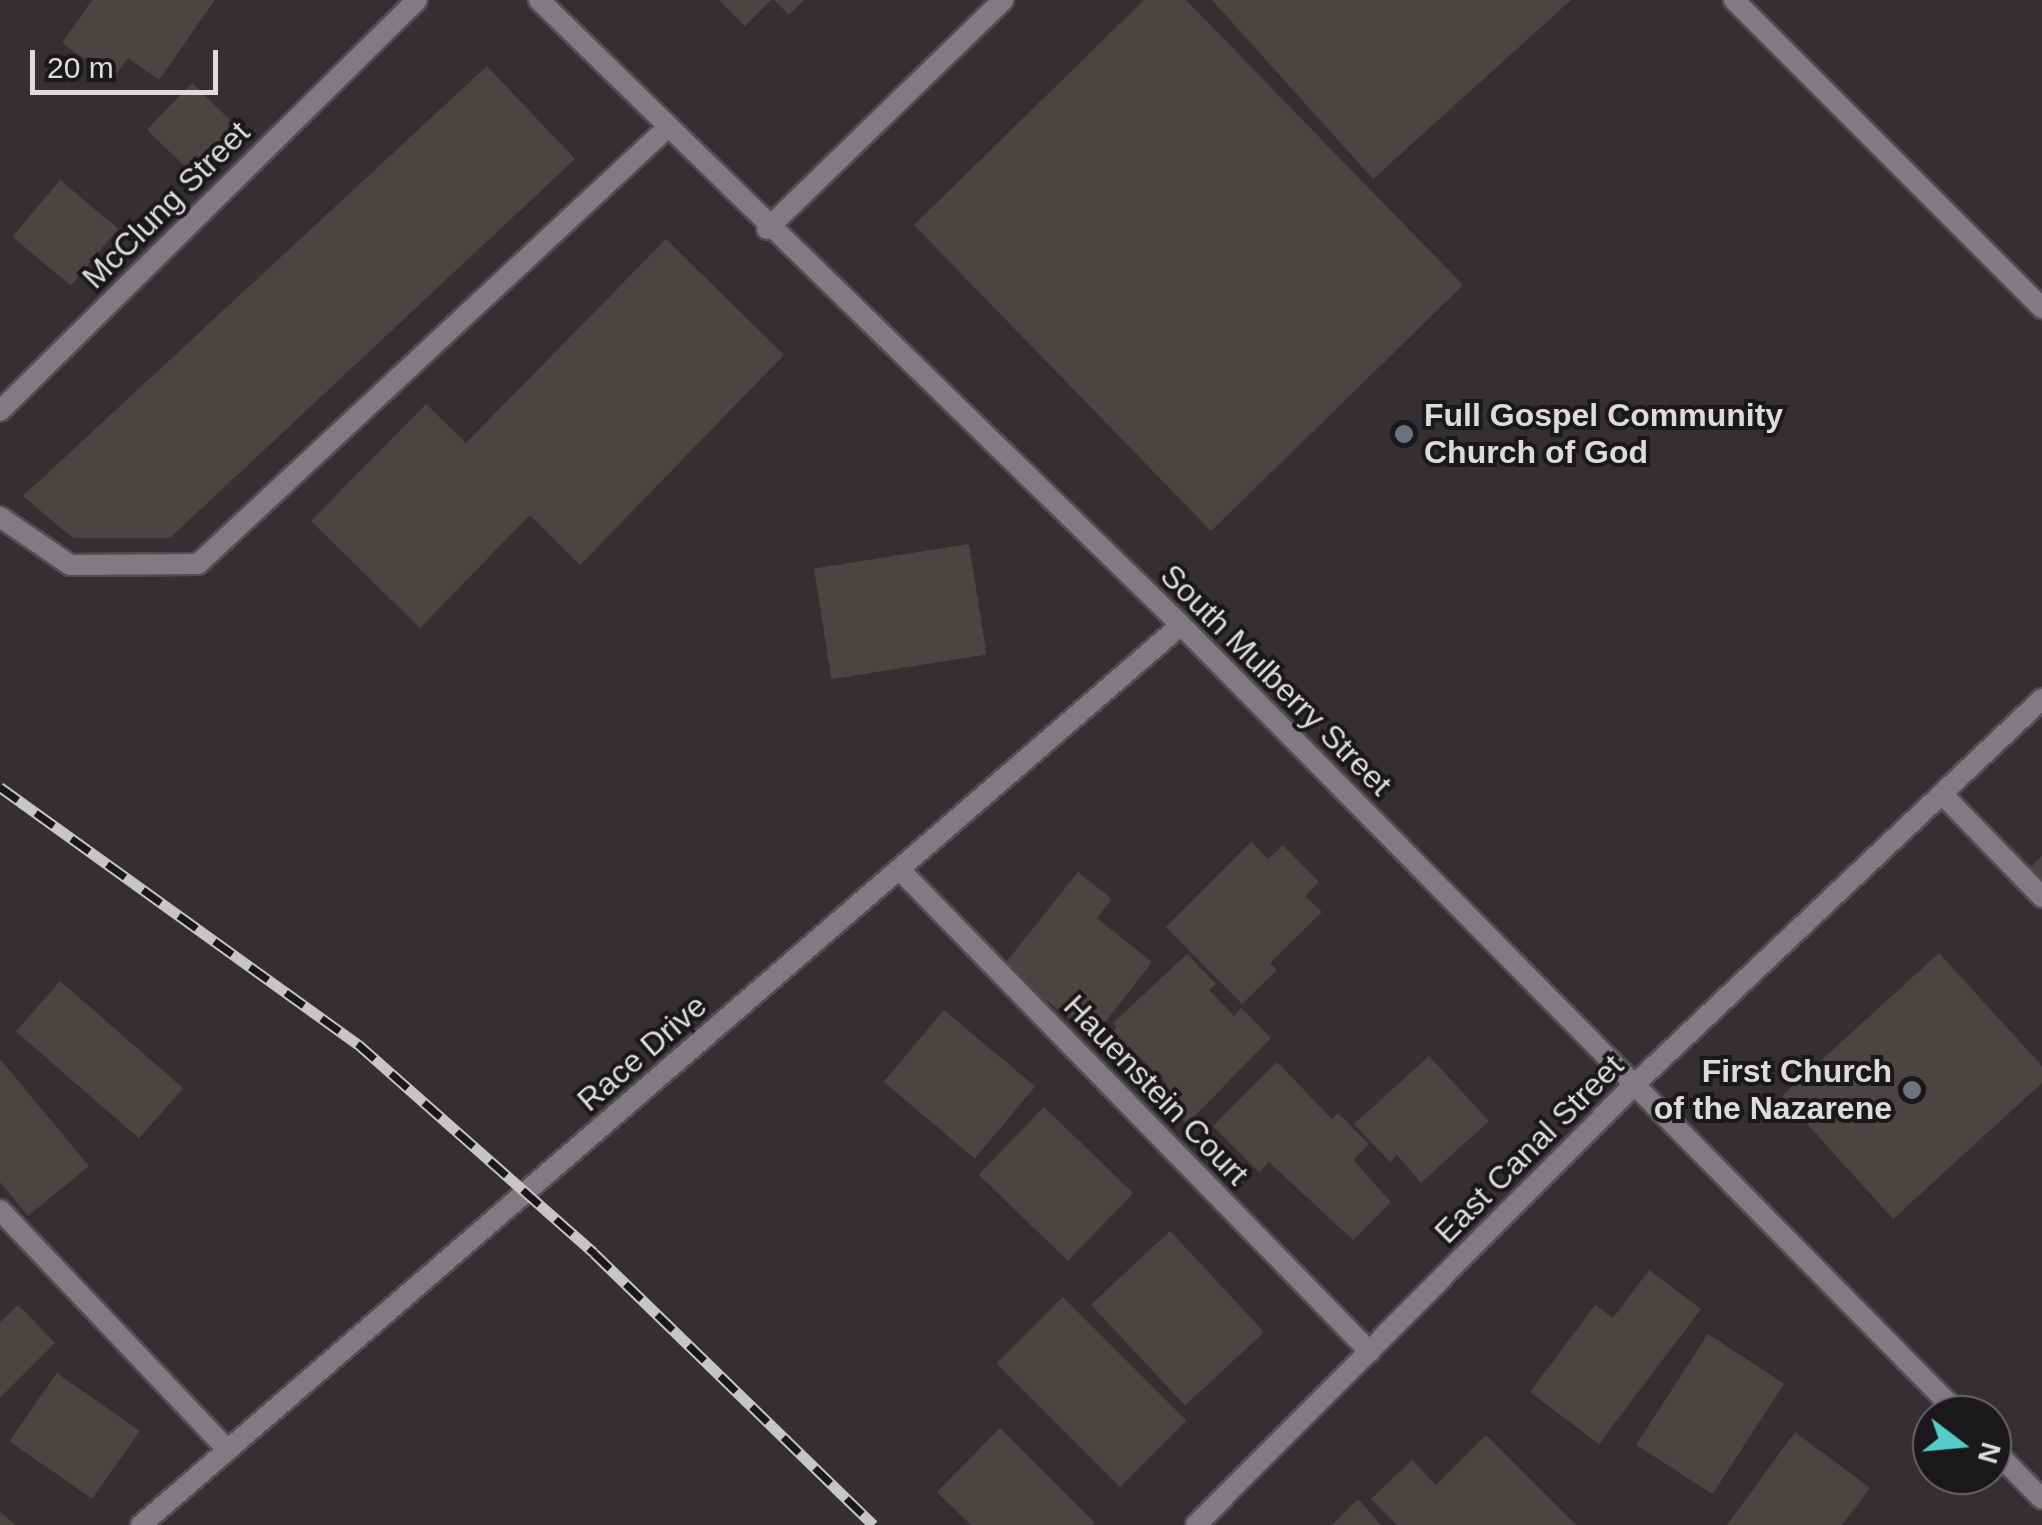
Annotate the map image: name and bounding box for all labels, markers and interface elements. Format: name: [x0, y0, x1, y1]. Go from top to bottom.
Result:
scale bar: [35, 30, 222, 92]
text: 20 m: [47, 51, 114, 84]
street label: McClung Street: [74, 113, 258, 297]
place label: Full Gospel Community Church of God: [1424, 397, 1783, 472]
marker: Full Gospel Community Church of God: [1393, 423, 1415, 445]
street label: South Mulberry Street: [1152, 556, 1400, 804]
street label: Race Drive: [570, 987, 714, 1119]
street label: Hauenstein Court: [1056, 987, 1256, 1193]
street label: East Canal Street: [1427, 1047, 1631, 1251]
place label: First Church of the Nazarene: [1654, 1053, 1892, 1128]
marker: First Church of the Nazarene: [1901, 1079, 1923, 1101]
north arrow: [1912, 1395, 2012, 1495]
text: N: [1972, 1439, 2007, 1467]

